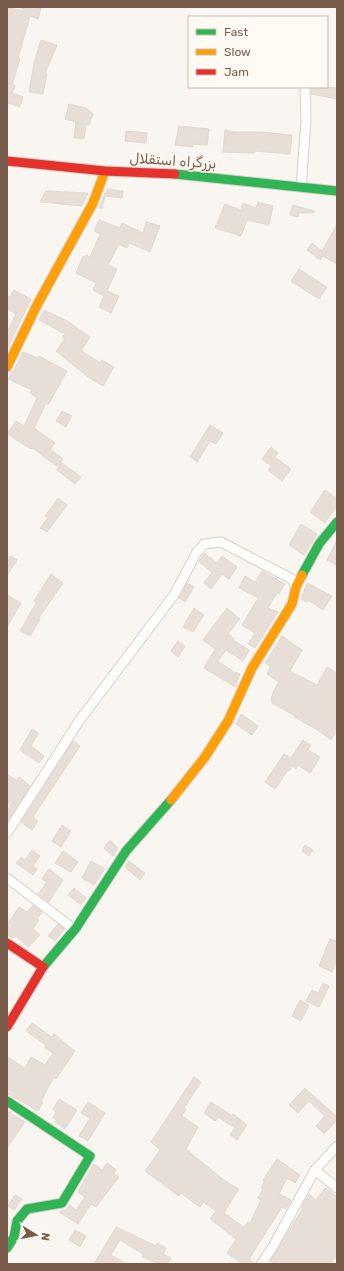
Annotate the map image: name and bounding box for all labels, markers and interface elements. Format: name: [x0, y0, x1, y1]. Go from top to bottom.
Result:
legend: [188, 16, 328, 88]
text: Fast: [224, 25, 248, 39]
text: Slow: [224, 45, 251, 59]
text: Jam: [224, 65, 249, 79]
street label: بزرگراه استقلال: [129, 149, 217, 173]
north arrow: [16, 1215, 56, 1255]
text: N: [38, 1232, 52, 1242]

